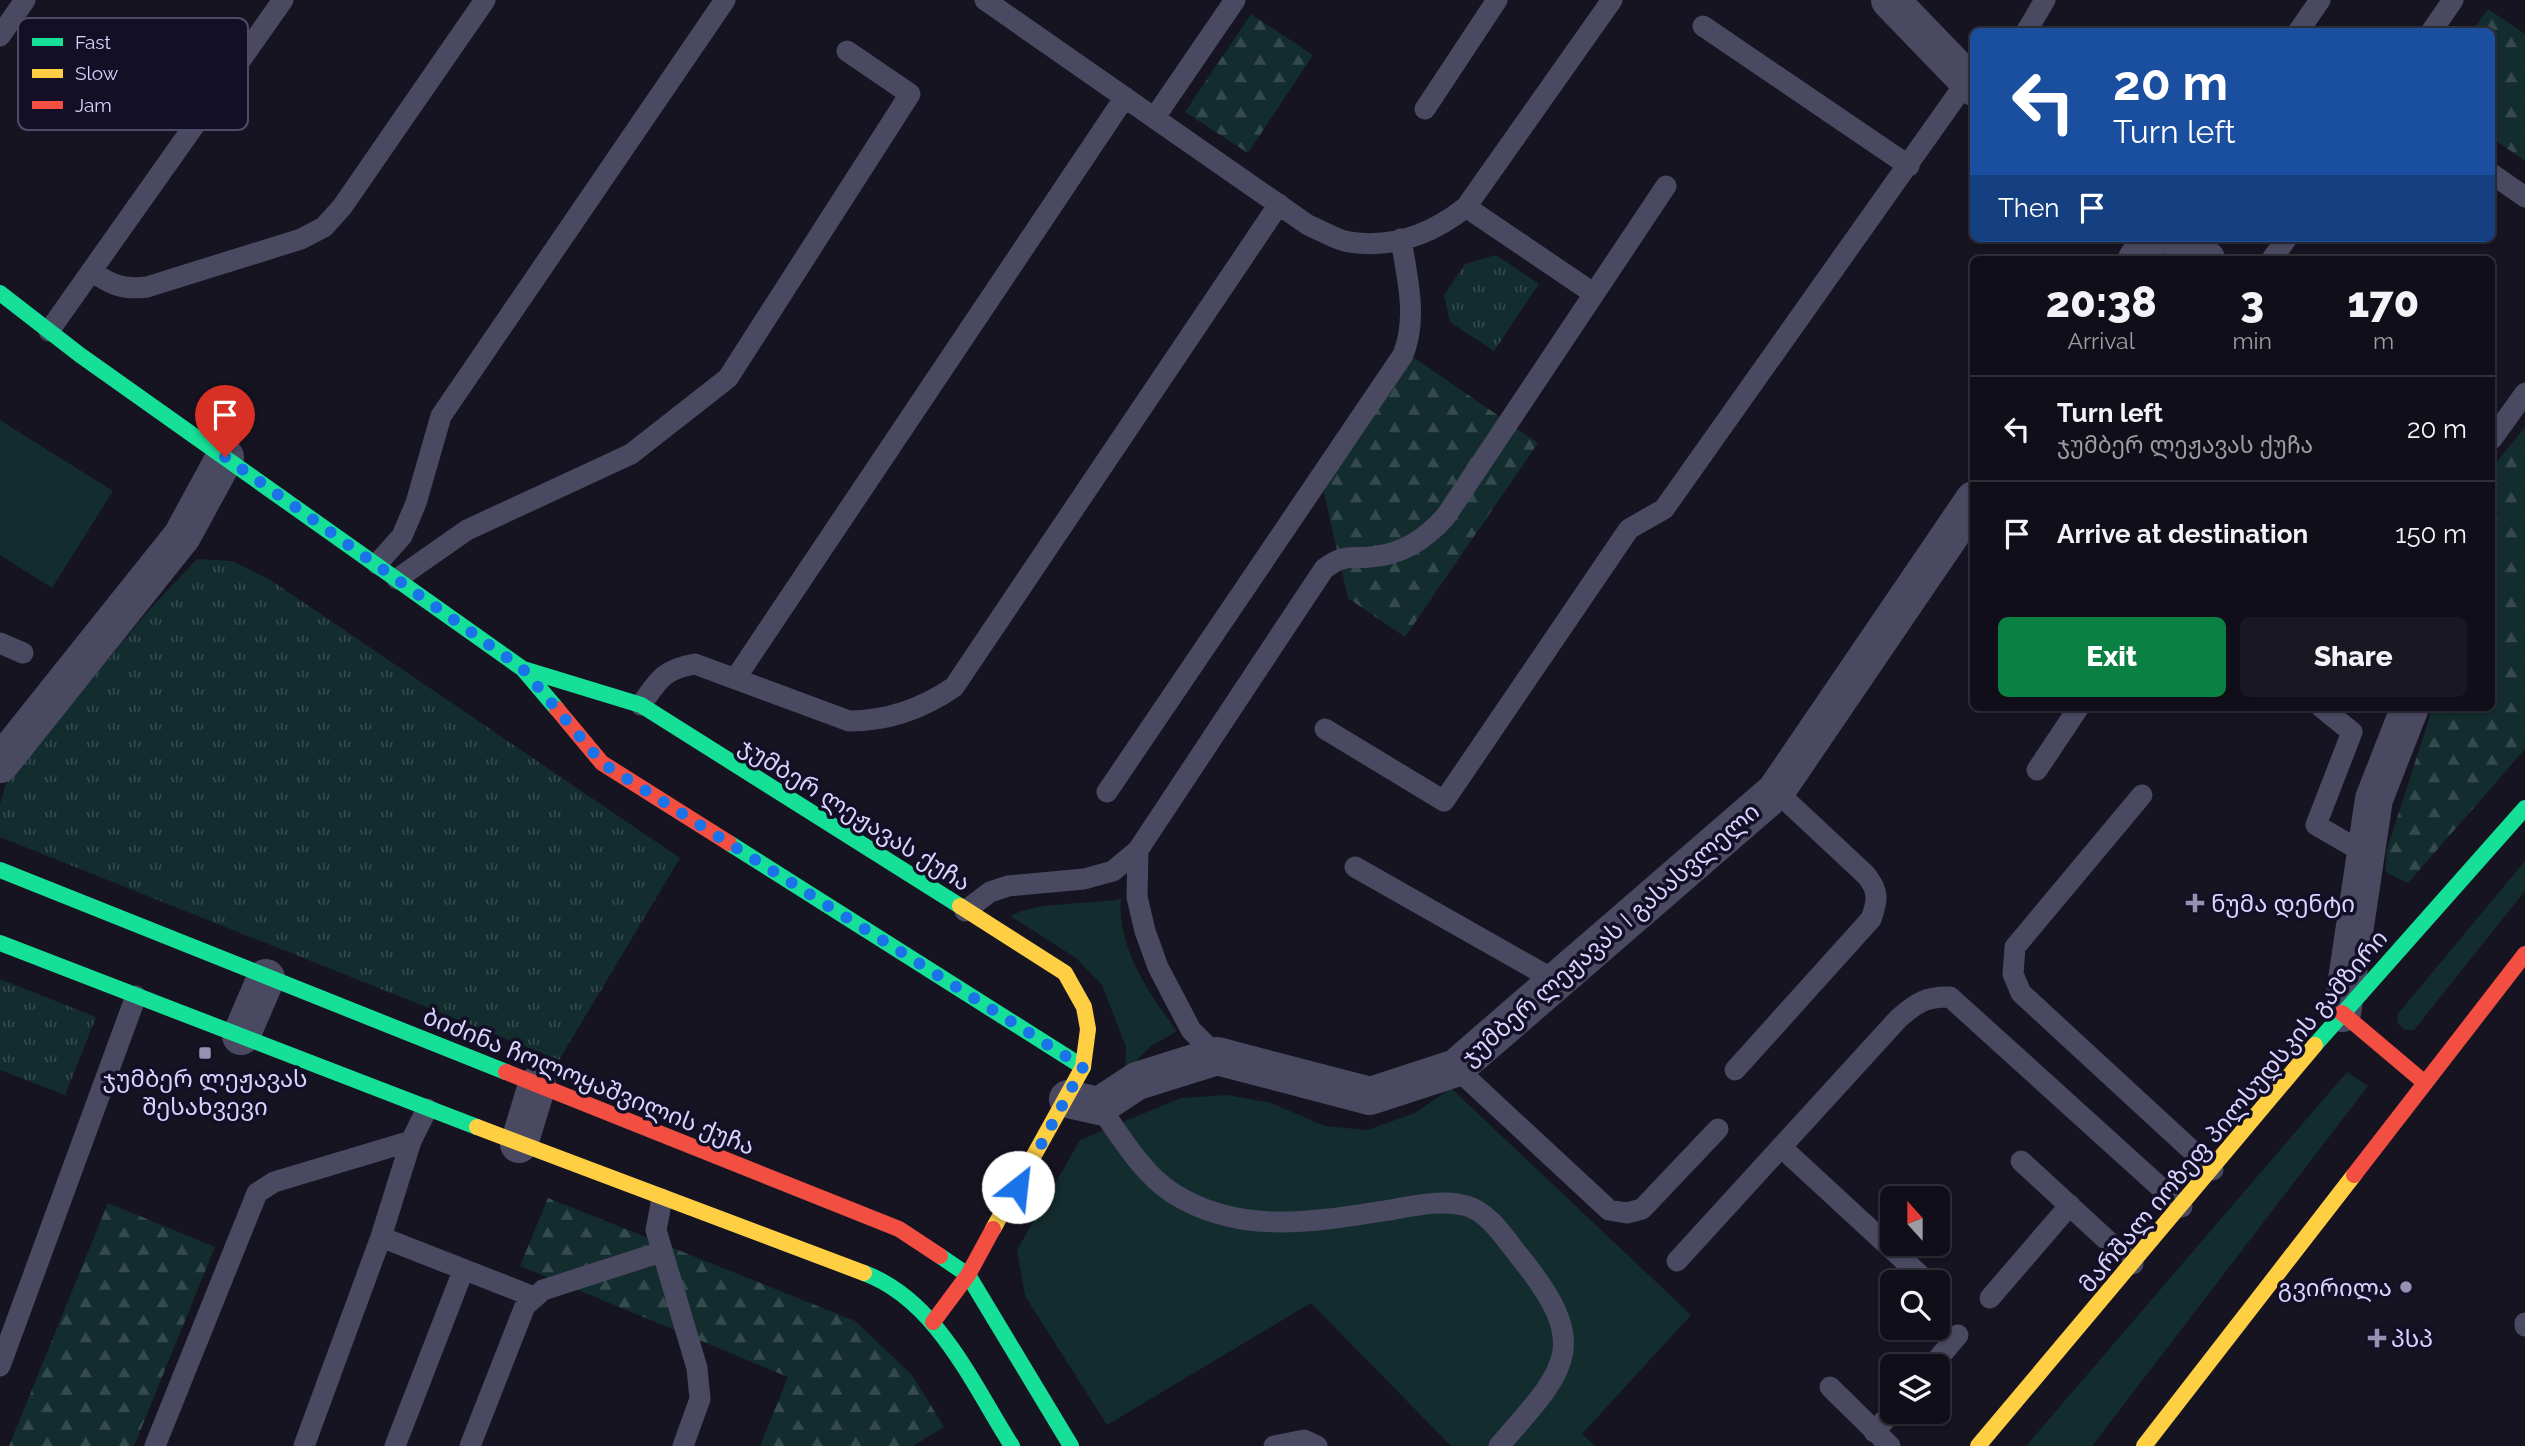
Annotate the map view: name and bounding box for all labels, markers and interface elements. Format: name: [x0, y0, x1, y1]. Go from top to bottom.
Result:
legend: [18, 18, 248, 130]
text: Fast: [75, 31, 111, 53]
text: 20 m: [2113, 54, 2228, 111]
icon: left: [1998, 56, 2089, 147]
text: Slow: [75, 62, 119, 84]
text: Jam: [75, 94, 112, 116]
text: Turn left: [2113, 113, 2235, 150]
icon: arrive: [2073, 189, 2111, 227]
text: Then: [1998, 193, 2059, 223]
text: 20:38: [2046, 278, 2157, 327]
text: 3: [2240, 278, 2264, 327]
text: 170: [2348, 278, 2419, 327]
text: Arrival: [2067, 327, 2135, 354]
text: min: [2232, 327, 2272, 354]
text: m: [2373, 327, 2394, 354]
pin: [195, 385, 255, 457]
icon: arrive: [206, 396, 244, 434]
text: Turn left: [2057, 398, 2163, 428]
icon: left: [1998, 410, 2036, 448]
text: 20 m: [2407, 414, 2467, 444]
text: ჯუმბერ ლეჟავას ქუჩა: [2057, 431, 2313, 458]
icon: arrive: [1998, 515, 2036, 553]
text: Arrive at destination: [2057, 519, 2308, 549]
text: 150 m: [2395, 519, 2467, 549]
button: Exit: [1998, 617, 2226, 697]
button: Share: [2240, 617, 2467, 697]
street label: ჯუმბერ ლეჟავას ქუჩა: [734, 731, 976, 897]
street label: ჯუმბერ ლეჟავას I გასასვლელი: [1455, 797, 1765, 1071]
place label: ნუმა დენტი: [2211, 889, 2355, 918]
marker: ნუმა დენტი: [2185, 893, 2205, 913]
street label: მარშალ იოზეფ პილსუდსკის გამზირი: [2073, 924, 2393, 1298]
street label: ბიძინა ჩოლოყაშვილის ქუჩა: [419, 1001, 759, 1161]
marker: ჯუმბერ ლეჟავას შესახვევი: [197, 1045, 213, 1061]
place label: ჯუმბერ ლეჟავას შესახვევი: [102, 1064, 308, 1121]
position arrow: [981, 1150, 1055, 1224]
north arrow: [1880, 1186, 1950, 1256]
map controls: [1880, 1186, 1950, 1424]
button: search: [1880, 1270, 1950, 1340]
place label: გვირილა: [2278, 1273, 2392, 1302]
marker: გვირილა: [2398, 1279, 2414, 1295]
place label: პსპ: [2391, 1324, 2433, 1353]
marker: პსპ: [2369, 1330, 2385, 1346]
button: layers: [1880, 1354, 1950, 1424]

